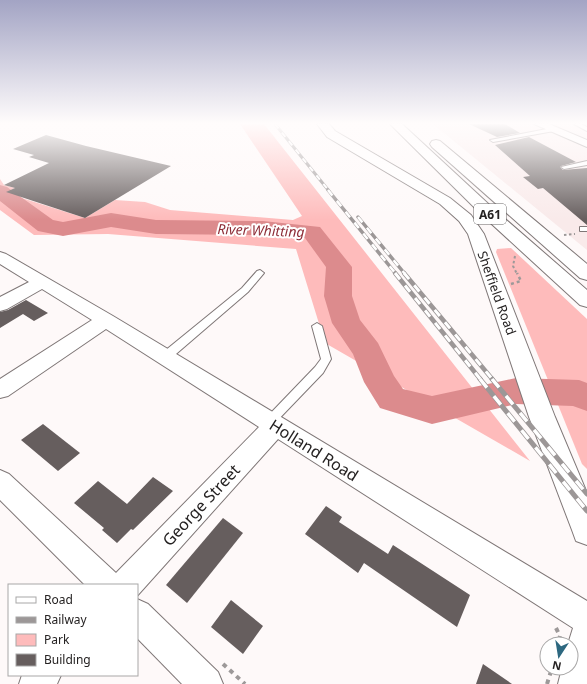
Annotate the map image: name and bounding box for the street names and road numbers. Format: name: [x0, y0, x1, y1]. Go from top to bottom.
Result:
road number: A61: [474, 204, 506, 224]
street label: Sheffield Road: [473, 249, 521, 337]
street label: Holland Road: [265, 414, 363, 486]
street label: George Street: [157, 459, 245, 551]

